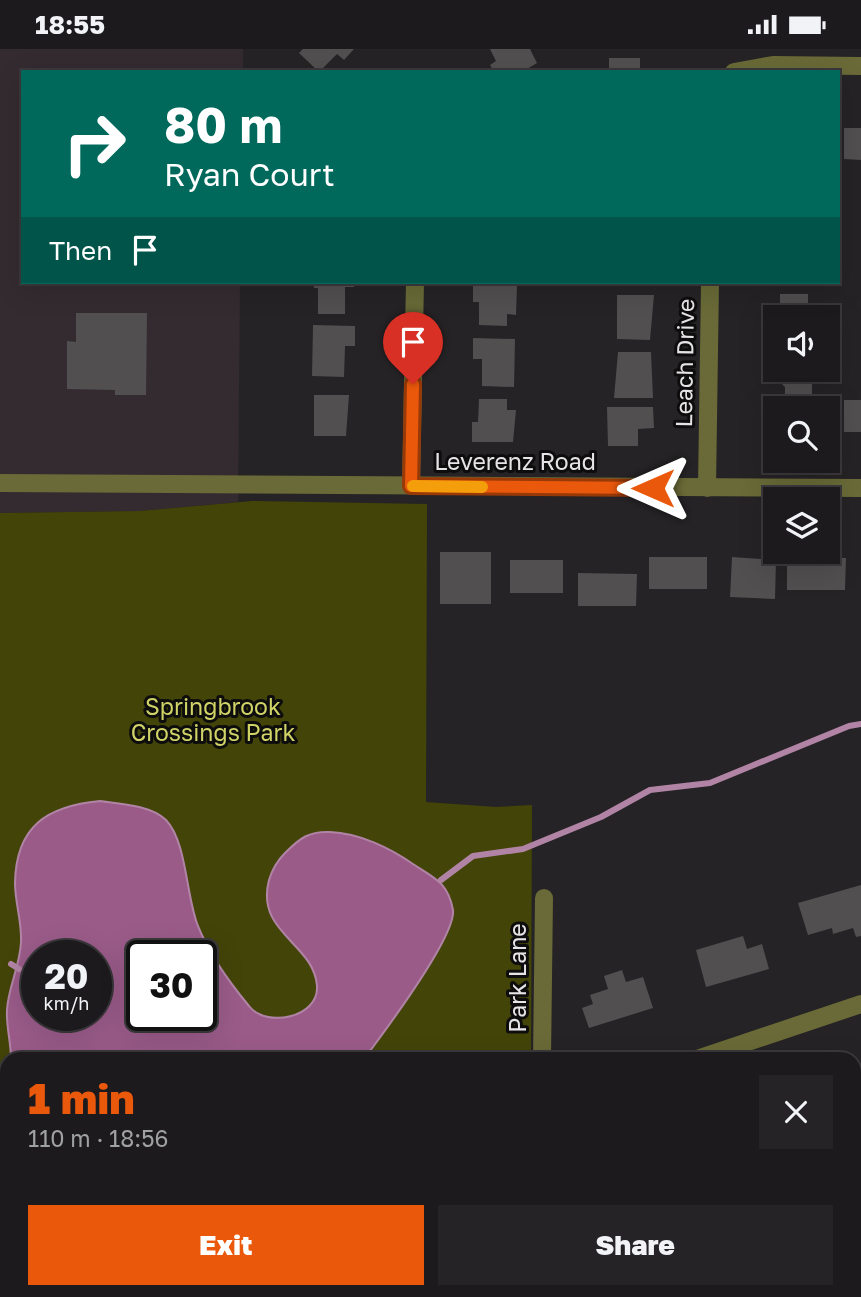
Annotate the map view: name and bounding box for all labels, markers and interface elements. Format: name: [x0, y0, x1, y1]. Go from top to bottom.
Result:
text: 18:55: [35, 9, 105, 40]
text: 80 m: [164, 95, 282, 154]
icon: right: [49, 98, 140, 189]
text: Ryan Court: [164, 155, 335, 193]
icon: arrive: [126, 231, 164, 269]
text: Then: [49, 235, 112, 266]
street label: Leach Drive: [669, 298, 699, 428]
map controls: [763, 305, 840, 564]
button: sound: [763, 305, 840, 382]
pin: [383, 312, 443, 384]
icon: arrive: [394, 323, 432, 361]
button: search: [763, 396, 840, 473]
street label: Leverenz Road: [434, 447, 596, 475]
position arrow: [616, 451, 690, 525]
button: layers: [763, 487, 840, 564]
park label: Springbrook Crossings Park: [131, 692, 295, 746]
street label: Park Lane: [503, 923, 531, 1033]
speed limit sign: 30: [126, 940, 217, 1031]
text: 20: [44, 955, 89, 997]
text: km/h: [44, 992, 89, 1014]
text: 1 min: [28, 1073, 135, 1123]
button: close: [759, 1075, 833, 1149]
text: 110 m · 18:56: [28, 1124, 168, 1152]
button: Exit: [28, 1205, 424, 1285]
button: Share: [438, 1205, 833, 1285]

